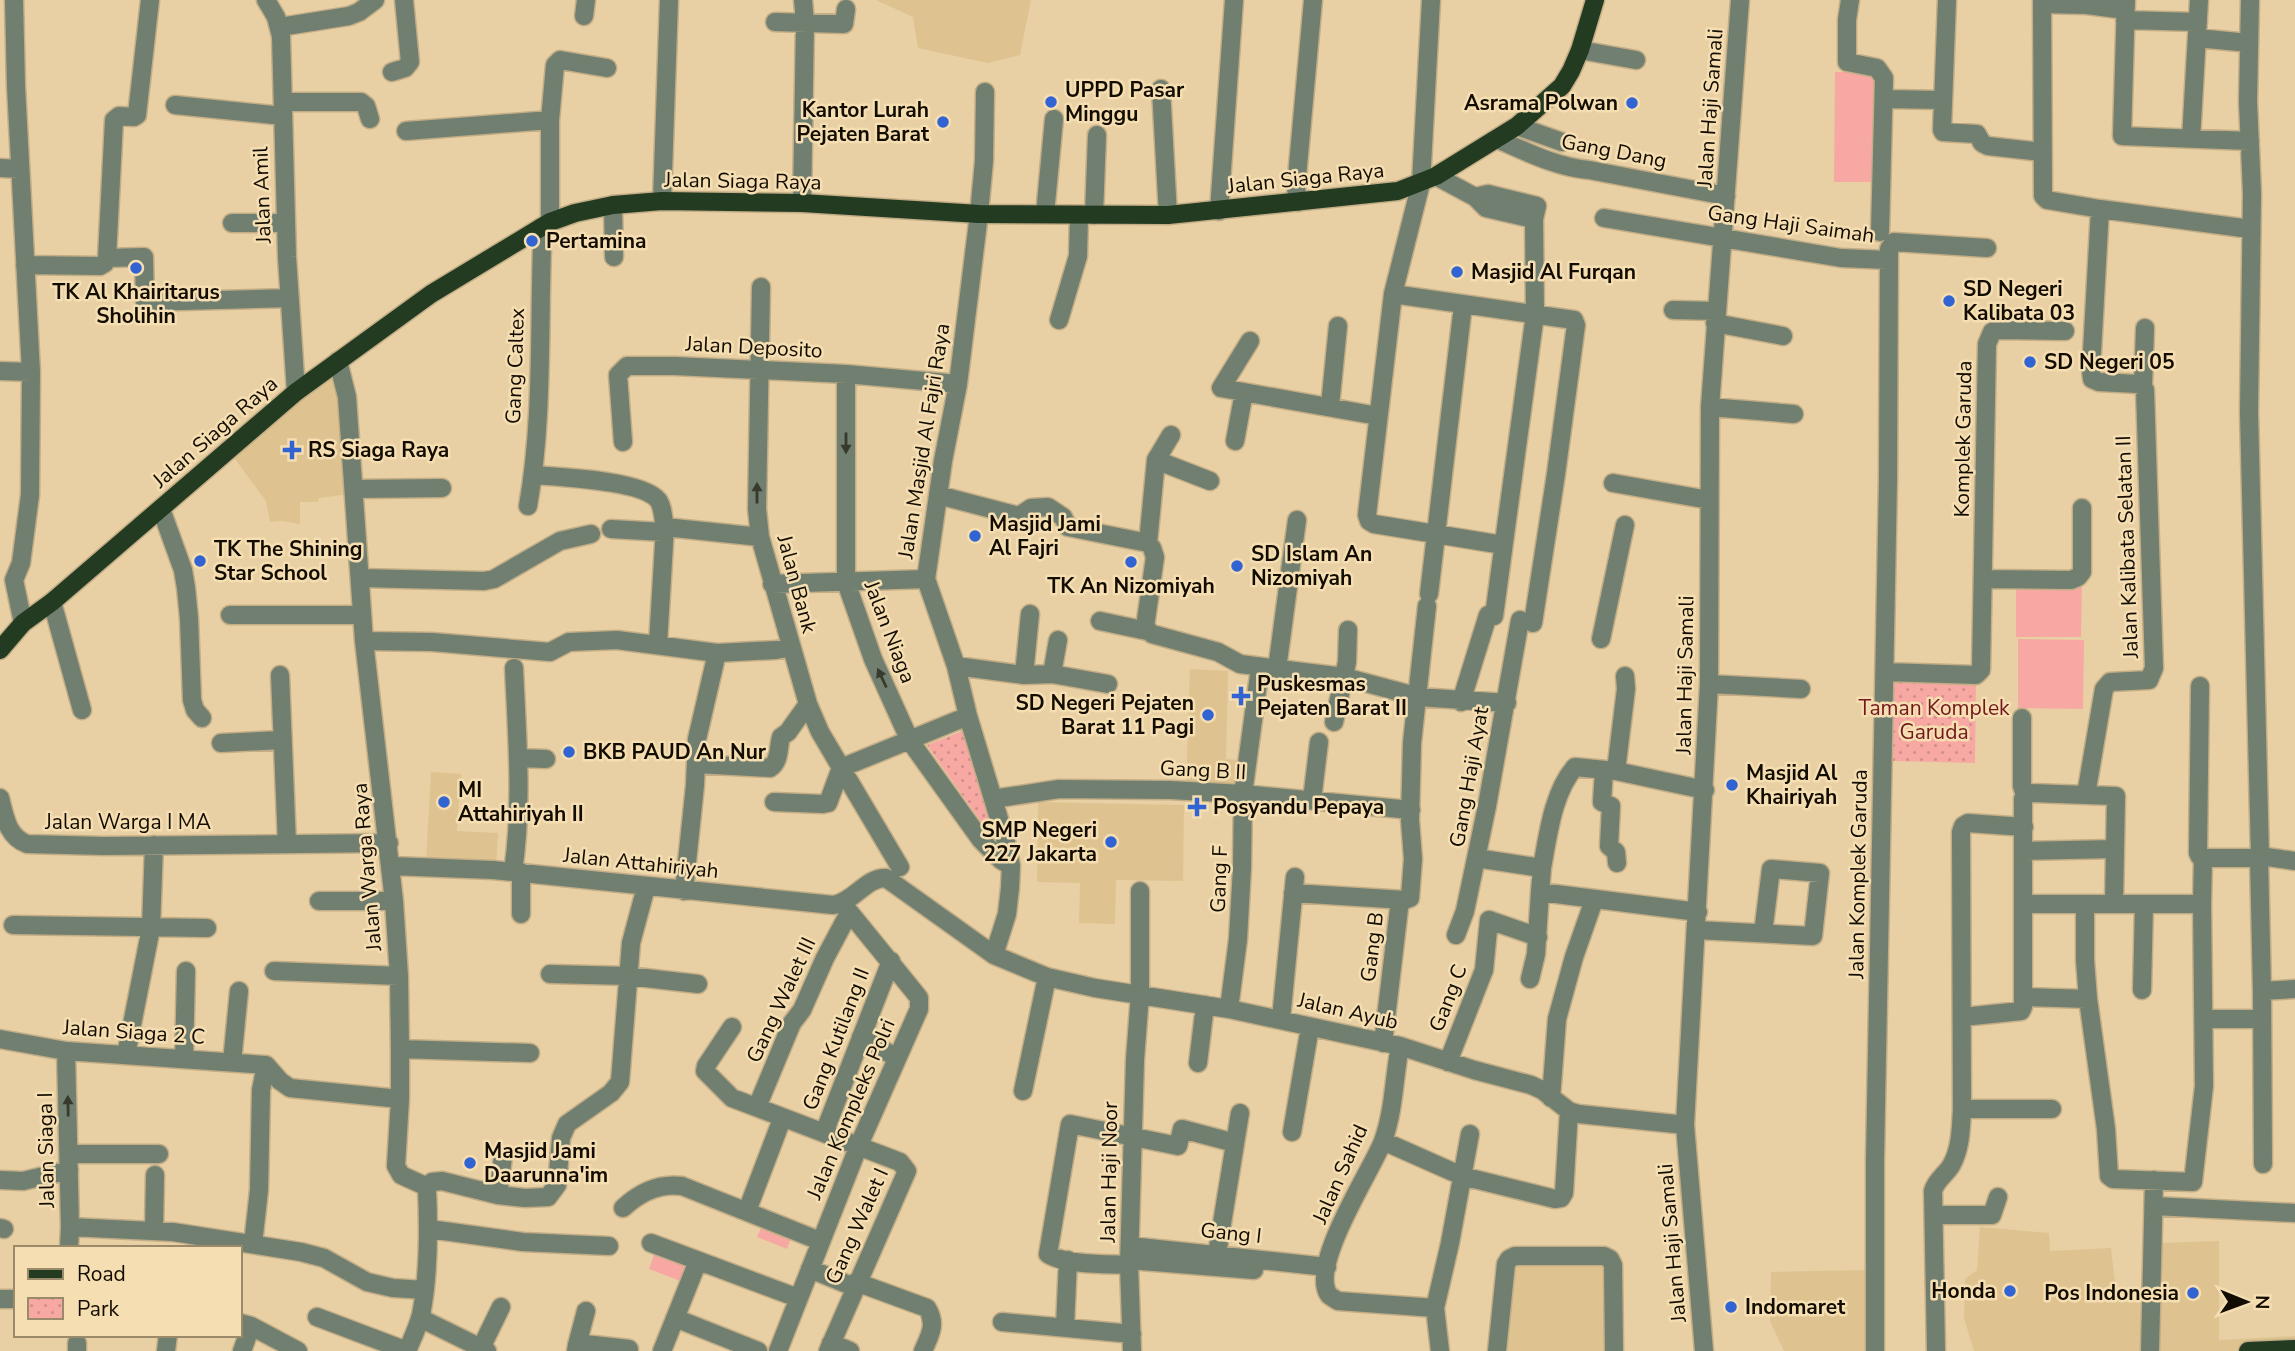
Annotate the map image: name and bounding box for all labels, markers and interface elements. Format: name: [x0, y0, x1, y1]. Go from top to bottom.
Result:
street label: Jalan Haji Samali: [1690, 28, 1730, 189]
place label: UPPD Pasar Minggu: [1065, 76, 1185, 128]
place label: Asrama Polwan: [1464, 89, 1618, 117]
marker: UPPD Pasar Minggu: [1043, 94, 1059, 110]
marker: Asrama Polwan: [1624, 95, 1640, 111]
place label: Kantor Lurah Pejaten Barat: [797, 96, 930, 148]
marker: Kantor Lurah Pejaten Barat: [935, 114, 951, 130]
street label: Gang Dang: [1559, 127, 1669, 175]
street label: Jalan Amil: [246, 145, 278, 245]
street label: Jalan Siaga Raya: [1225, 156, 1386, 200]
street label: Jalan Siaga Raya: [663, 166, 822, 196]
street label: Gang Haji Saimah: [1706, 198, 1876, 250]
place label: Pertamina: [546, 227, 646, 255]
marker: Pertamina: [524, 233, 540, 249]
place label: Masjid Al Furqan: [1471, 258, 1636, 286]
marker: TK Al Khairitarus Sholihin: [128, 260, 144, 276]
marker: Masjid Al Furqan: [1449, 264, 1465, 280]
place label: SD Negeri Kalibata 03: [1963, 275, 2075, 327]
place label: TK Al Khairitarus Sholihin: [52, 278, 220, 330]
marker: SD Negeri Kalibata 03: [1941, 293, 1957, 309]
street label: Gang Caltex: [499, 307, 531, 425]
street label: Jalan Masjid Al Fajri Raya: [891, 321, 956, 562]
street label: Jalan Deposito: [684, 329, 823, 365]
place label: SD Negeri 05: [2044, 348, 2175, 376]
marker: SD Negeri 05: [2022, 354, 2038, 370]
street label: Komplek Garuda: [1948, 360, 1978, 518]
street label: Jalan Siaga Raya: [146, 370, 283, 495]
one-way arrow: [840, 432, 852, 454]
street label: Jalan Kalibata Selatan II: [2109, 435, 2145, 660]
place label: RS Siaga Raya: [308, 436, 449, 464]
marker: RS Siaga Raya: [282, 440, 302, 460]
one-way arrow: [751, 482, 763, 504]
place label: Masjid Jami Al Fajri: [989, 510, 1101, 562]
marker: Masjid Jami Al Fajri: [967, 528, 983, 544]
street label: Jalan Bank: [770, 531, 824, 637]
place label: TK The Shining Star School: [214, 535, 363, 587]
place label: SD Islam An Nizomiyah: [1251, 540, 1372, 592]
marker: TK The Shining Star School: [192, 553, 208, 569]
marker: TK An Nizomiyah: [1123, 554, 1139, 570]
marker: SD Islam An Nizomiyah: [1229, 558, 1245, 574]
place label: TK An Nizomiyah: [1047, 572, 1215, 600]
street label: Jalan Niaga: [857, 576, 922, 687]
street label: Jalan Haji Samali: [1670, 595, 1700, 756]
one-way arrow: [876, 668, 887, 689]
place label: Puskesmas Pejaten Barat II: [1257, 670, 1407, 722]
marker: Puskesmas Pejaten Barat II: [1231, 686, 1251, 706]
place label: SD Negeri Pejaten Barat 11 Pagi: [1016, 689, 1194, 741]
park label: Taman Komplek Garuda: [1858, 694, 2010, 746]
street label: Gang Haji Ayat: [1443, 704, 1495, 849]
marker: SD Negeri Pejaten Barat 11 Pagi: [1200, 707, 1216, 723]
place label: BKB PAUD An Nur: [583, 738, 767, 766]
marker: BKB PAUD An Nur: [561, 744, 577, 760]
street label: Gang B II: [1159, 754, 1247, 786]
place label: Masjid Al Khairiyah: [1746, 759, 1838, 811]
street label: Jalan Komplek Garuda: [1842, 769, 1874, 980]
place label: MI Attahiriyah II: [458, 776, 584, 828]
marker: Masjid Al Khairiyah: [1724, 777, 1740, 793]
street label: Jalan Warga Raya: [346, 782, 388, 953]
place label: Posyandu Pepaya: [1213, 793, 1384, 821]
marker: MI Attahiriyah II: [436, 794, 452, 810]
marker: Posyandu Pepaya: [1187, 797, 1207, 817]
street label: Jalan Warga I MA: [44, 808, 211, 836]
place label: SMP Negeri 227 Jakarta: [981, 816, 1097, 868]
marker: SMP Negeri 227 Jakarta: [1103, 834, 1119, 850]
street label: Jalan Attahiriyah: [561, 841, 720, 885]
street label: Gang F: [1204, 845, 1234, 913]
street label: Gang B: [1354, 910, 1390, 984]
street label: Gang Walet III: [740, 933, 822, 1067]
street label: Gang C: [1422, 960, 1474, 1036]
street label: Gang Kutilang II: [796, 964, 876, 1114]
street label: Jalan Ayub: [1294, 986, 1401, 1036]
street label: Jalan Siaga 2 C: [61, 1013, 206, 1051]
street label: Jalan Kompleks Polri: [800, 1014, 902, 1204]
street label: Jalan Siaga I: [31, 1092, 61, 1209]
one-way arrow: [62, 1095, 73, 1117]
street label: Jalan Haji Noor: [1094, 1101, 1124, 1244]
street label: Jalan Sahid: [1305, 1120, 1374, 1229]
place label: Masjid Jami Daarunna'im: [484, 1137, 608, 1189]
marker: Masjid Jami Daarunna'im: [462, 1155, 478, 1171]
street label: Jalan Haji Samali: [1651, 1162, 1693, 1325]
street label: Gang Walet I: [819, 1163, 895, 1289]
street label: Gang I: [1199, 1216, 1263, 1250]
legend: [14, 1246, 242, 1337]
text: Road: [77, 1260, 126, 1288]
north arrow: [2211, 1267, 2281, 1337]
place label: Honda: [1931, 1277, 1996, 1305]
place label: Pos Indonesia: [2044, 1279, 2179, 1307]
marker: Honda: [2002, 1283, 2018, 1299]
marker: Pos Indonesia: [2185, 1285, 2201, 1301]
place label: Indomaret: [1745, 1293, 1846, 1321]
text: Park: [77, 1295, 119, 1323]
text: N: [2249, 1295, 2275, 1310]
marker: Indomaret: [1723, 1299, 1739, 1315]

